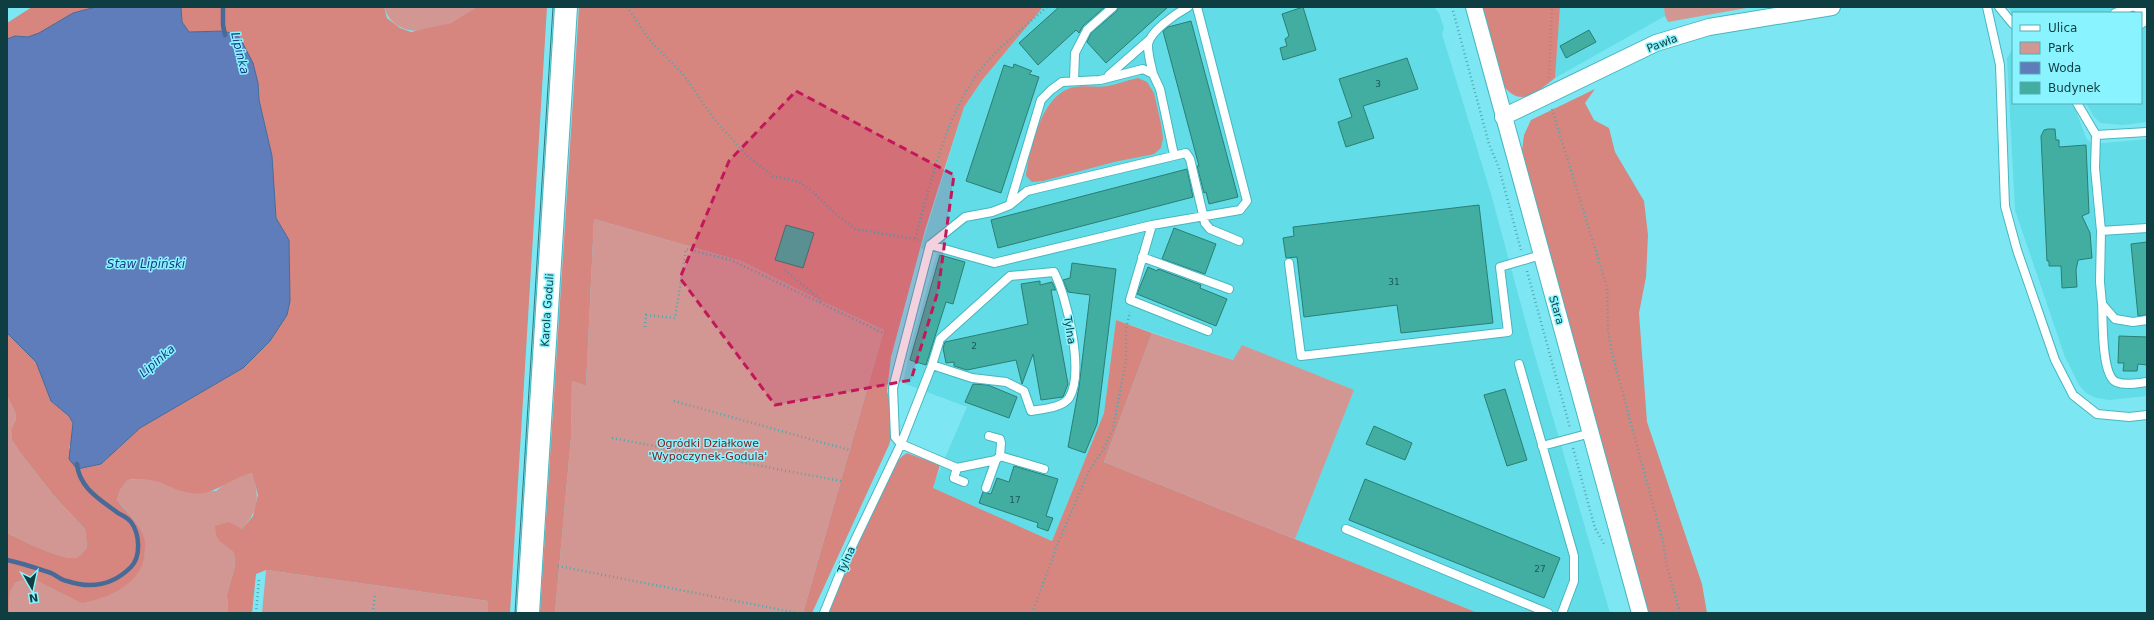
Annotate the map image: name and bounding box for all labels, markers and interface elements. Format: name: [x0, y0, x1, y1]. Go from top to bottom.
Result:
legend: [2012, 12, 2142, 104]
text: Ulica: [2048, 21, 2077, 35]
water label: Lipinka: [228, 30, 252, 76]
street label: Pawła: [1645, 32, 1679, 55]
text: Park: [2048, 41, 2074, 55]
text: Woda: [2048, 61, 2081, 75]
house number: 3: [1375, 79, 1381, 89]
text: Budynek: [2048, 81, 2101, 95]
water label: Staw Lipiński: [107, 257, 186, 271]
street label: Karola Goduli: [538, 273, 557, 347]
house number: 31: [1388, 277, 1400, 287]
street label: Stara: [1546, 294, 1567, 326]
street label: Tylna: [1061, 314, 1078, 345]
house number: 2: [971, 341, 977, 351]
water label: Lipinka: [136, 342, 178, 380]
park label: Ogródki Działkowe 'Wypoczynek-Godula': [649, 437, 767, 463]
house number: 17: [1009, 495, 1021, 505]
street label: Tylna: [834, 545, 858, 577]
house number: 27: [1534, 564, 1546, 574]
north arrow: [12, 568, 52, 608]
text: N: [28, 590, 39, 605]

